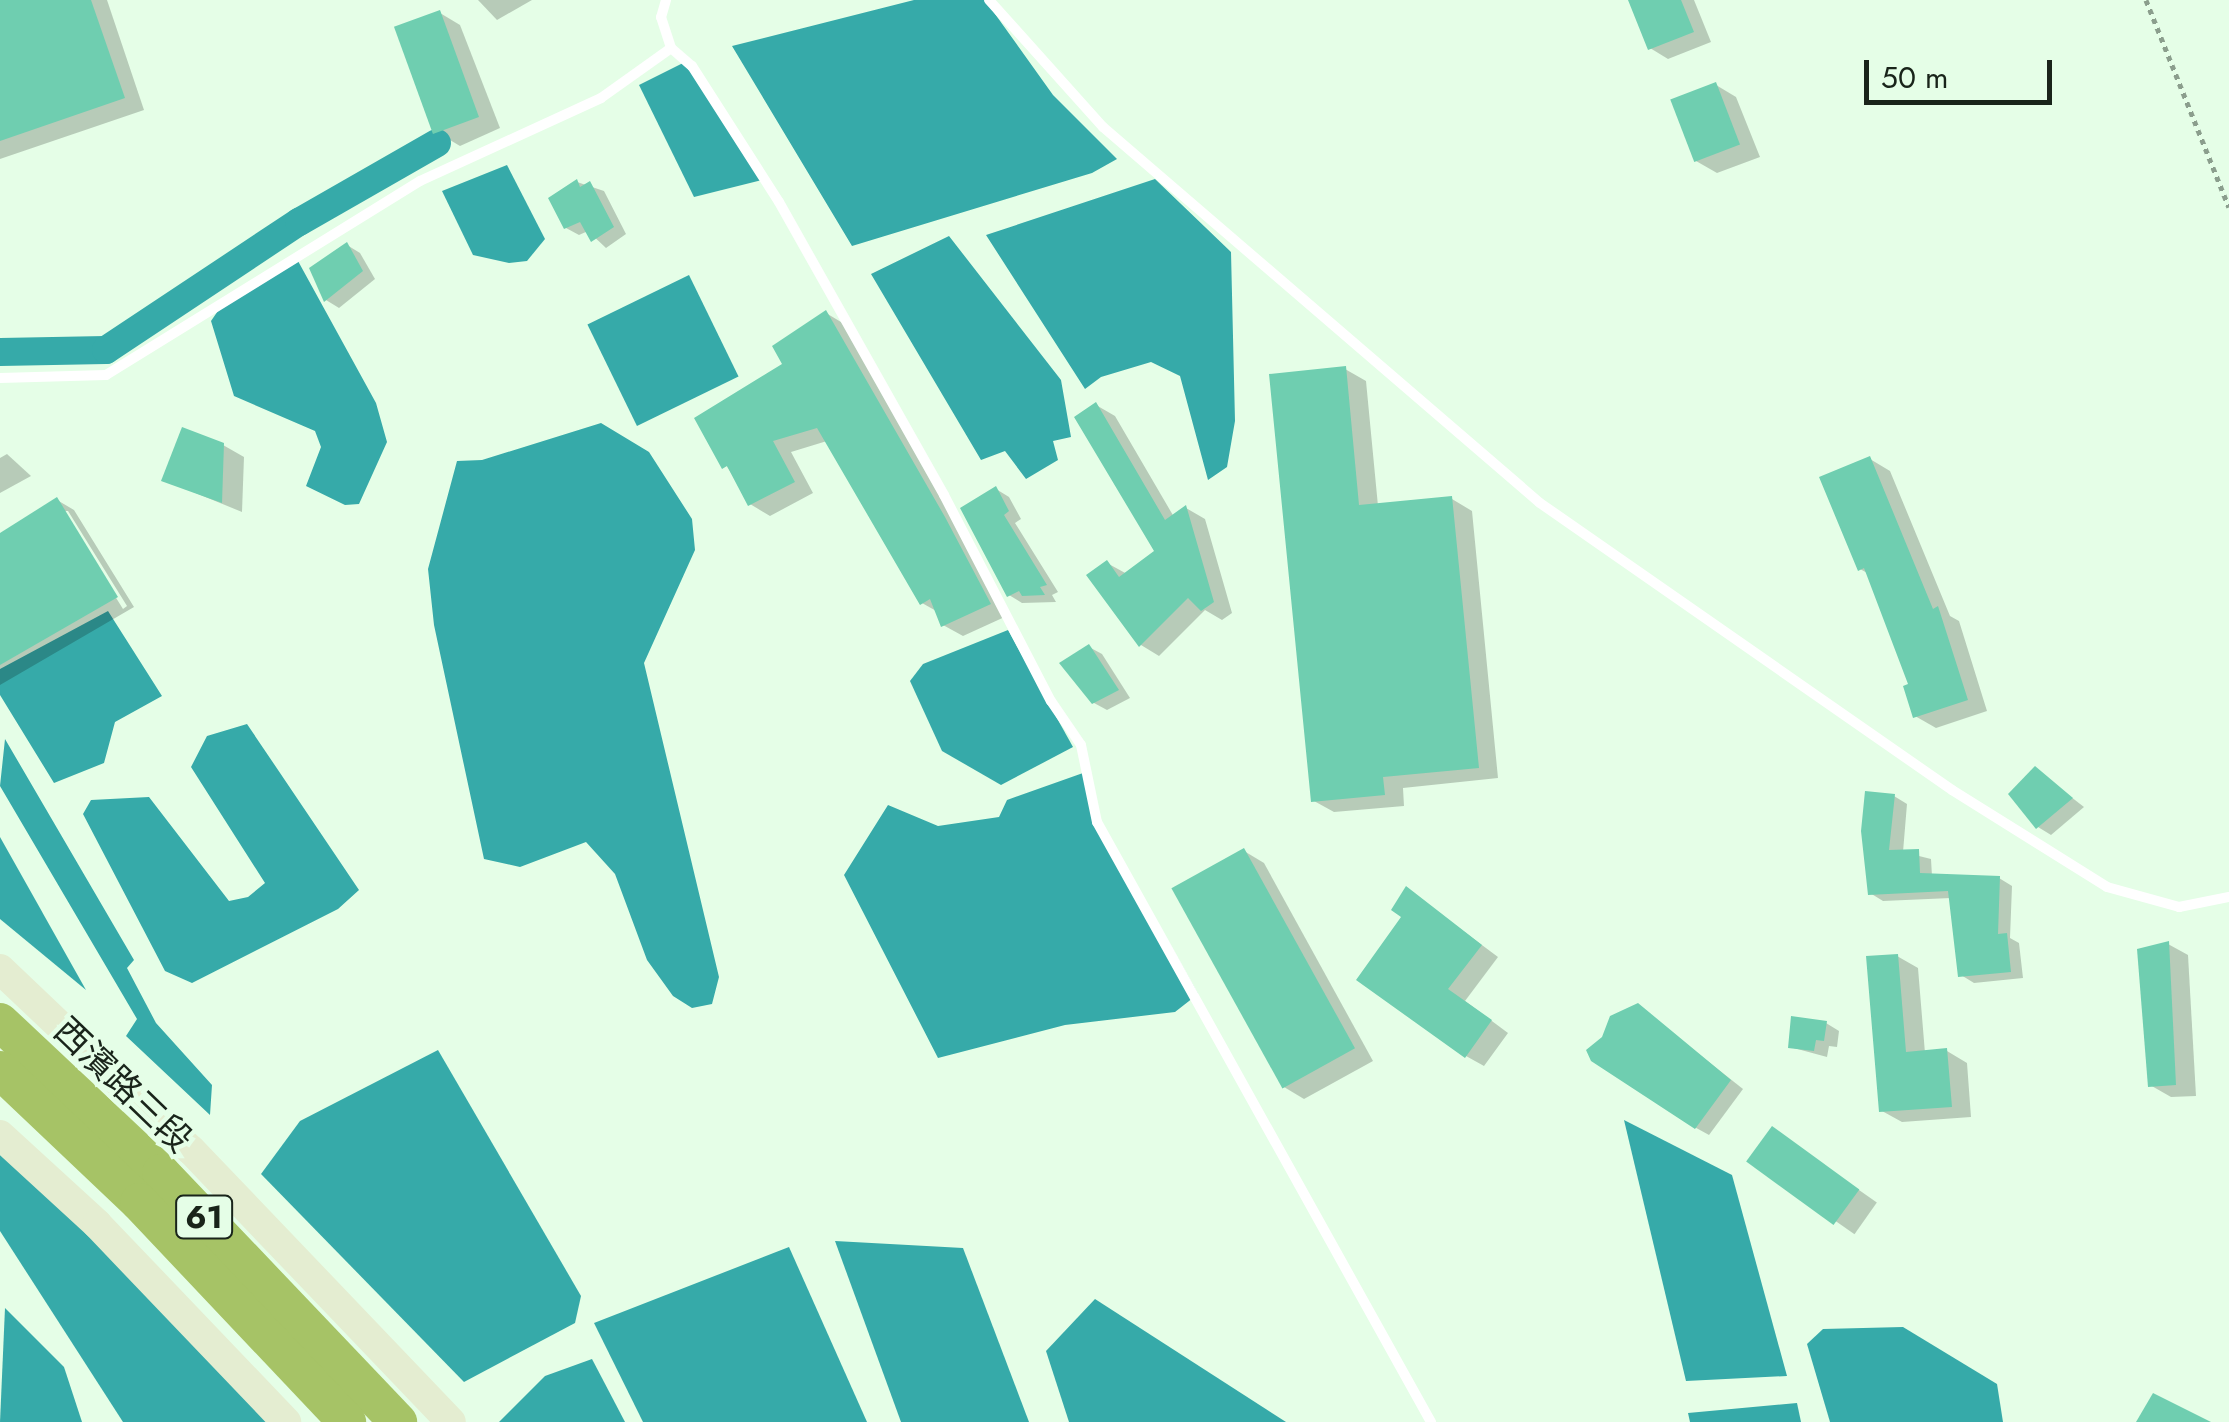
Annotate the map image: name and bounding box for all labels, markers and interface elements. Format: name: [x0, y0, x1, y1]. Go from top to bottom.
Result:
scale bar: [1869, 40, 2056, 102]
text: 50 m: [1881, 56, 1948, 99]
street label: 西濱路三段: [45, 1009, 201, 1161]
road number: 61: [174, 1190, 234, 1244]

